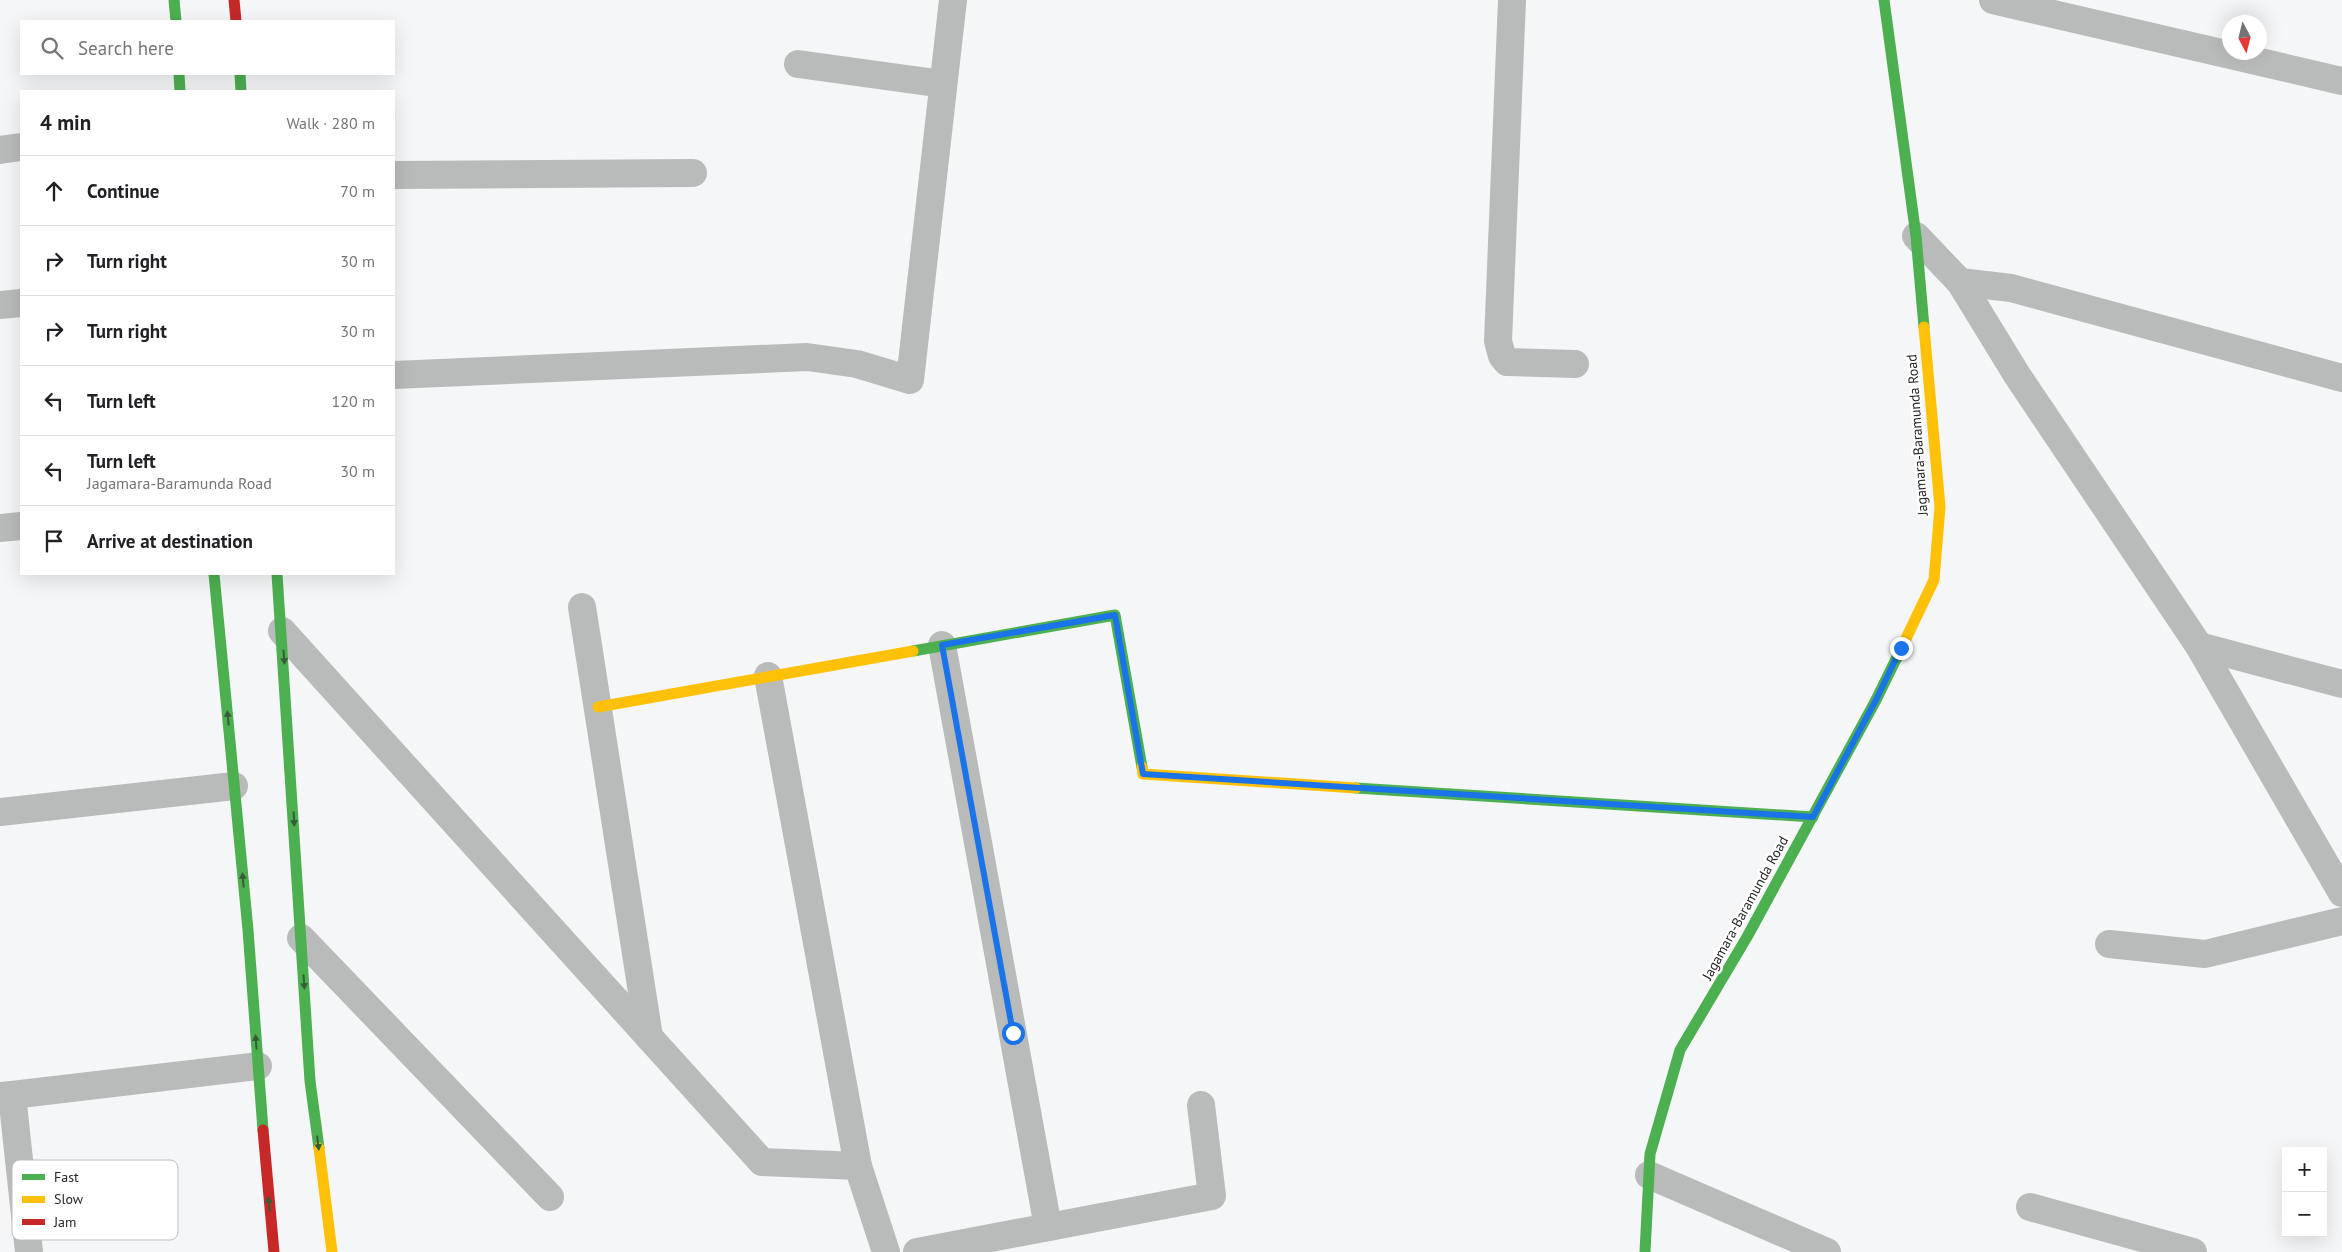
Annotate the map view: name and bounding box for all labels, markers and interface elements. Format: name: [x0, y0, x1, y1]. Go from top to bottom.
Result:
north arrow: [2222, 15, 2267, 60]
search box: [20, 20, 395, 75]
icon: search: [38, 34, 66, 62]
text: Search here: [78, 36, 174, 60]
text: 4 min: [40, 109, 91, 136]
text: Walk · 280 m: [286, 113, 375, 133]
icon: ahead: [40, 177, 68, 205]
text: Continue: [87, 179, 159, 203]
text: 70 m: [340, 181, 375, 201]
icon: right: [40, 247, 68, 275]
text: Turn right: [87, 249, 167, 273]
text: 30 m: [340, 251, 375, 271]
icon: right: [40, 317, 68, 345]
text: Turn right: [87, 319, 167, 343]
text: 30 m: [340, 321, 375, 341]
street label: Jagamara-Baramunda Road: [1902, 354, 1932, 517]
icon: left: [40, 387, 68, 415]
text: Turn left: [87, 389, 156, 413]
text: 120 m: [332, 391, 375, 411]
text: Turn left: [87, 449, 156, 473]
icon: left: [40, 457, 68, 485]
text: 30 m: [340, 461, 375, 481]
text: Jagamara-Baramunda Road: [87, 473, 272, 493]
icon: arrive: [40, 527, 68, 555]
text: Arrive at destination: [87, 529, 253, 553]
route end: [1890, 637, 1913, 660]
one-way arrow: [280, 650, 288, 666]
one-way arrow: [224, 710, 232, 726]
one-way arrow: [290, 812, 298, 828]
street label: Jagamara-Baramunda Road: [1697, 833, 1792, 984]
one-way arrow: [239, 871, 247, 887]
one-way arrow: [300, 974, 308, 990]
route start: [1002, 1022, 1025, 1045]
one-way arrow: [252, 1033, 260, 1049]
one-way arrow: [314, 1136, 322, 1152]
map controls: [2282, 1147, 2327, 1237]
button: +: [2282, 1147, 2327, 1192]
legend: [12, 1160, 178, 1240]
text: Fast: [54, 1168, 79, 1186]
text: Slow: [54, 1190, 84, 1208]
button: −: [2282, 1192, 2327, 1237]
one-way arrow: [265, 1195, 273, 1211]
text: Jam: [53, 1213, 76, 1231]

